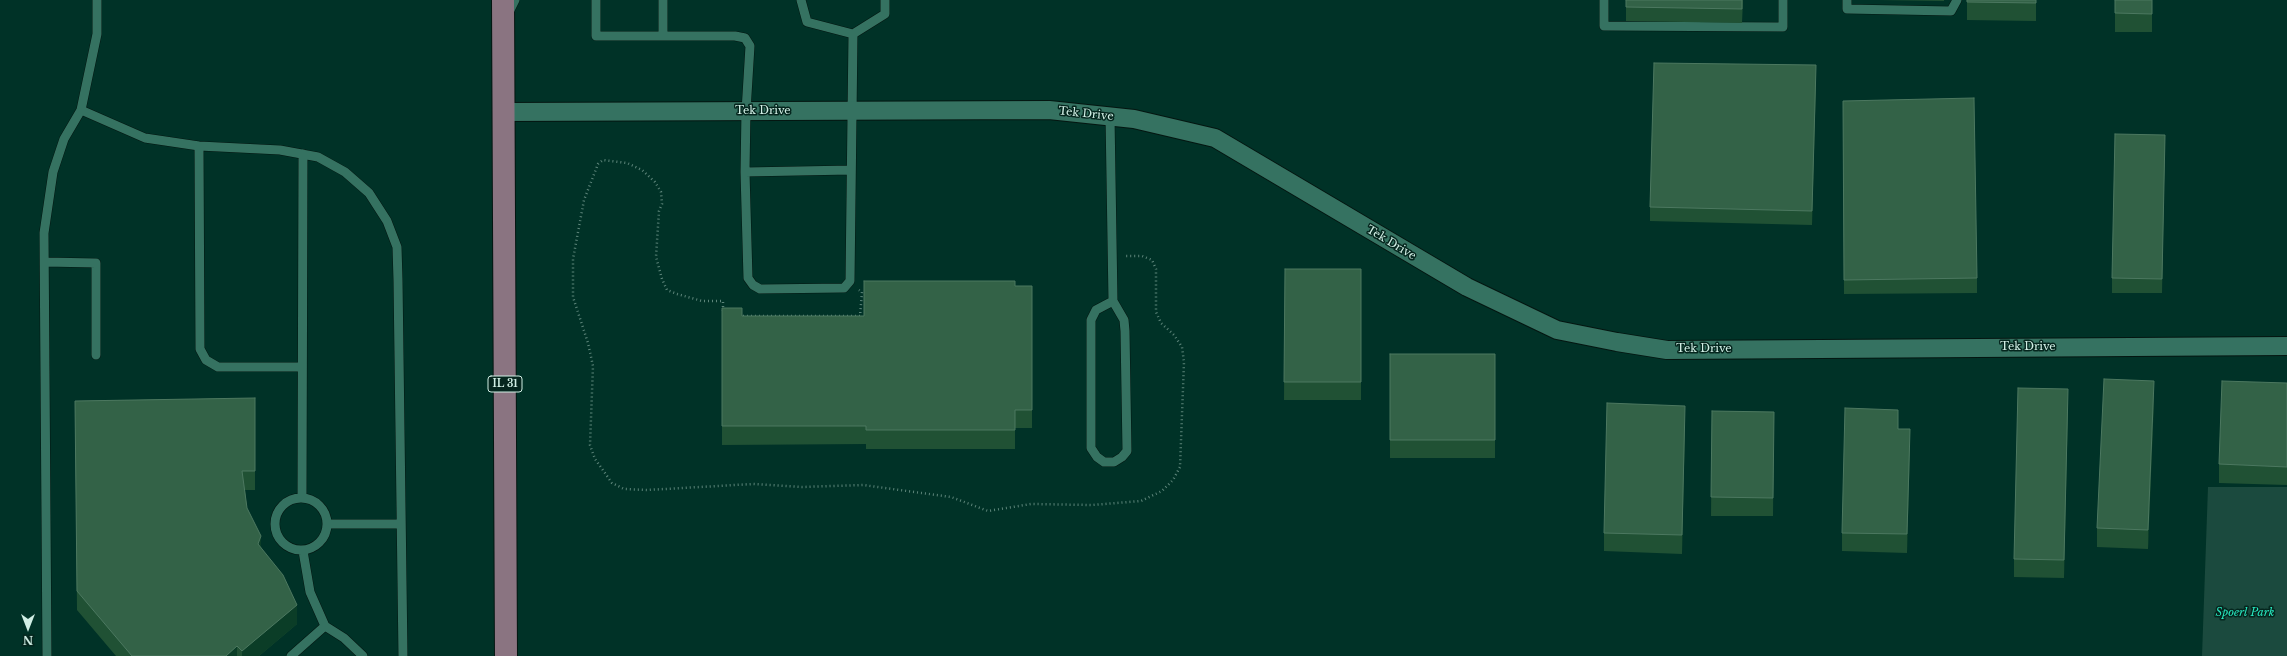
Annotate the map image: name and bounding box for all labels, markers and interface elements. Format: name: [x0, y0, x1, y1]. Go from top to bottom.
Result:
street label: Tek Drive: [735, 104, 791, 118]
street label: Tek Drive: [1058, 105, 1114, 123]
street label: Tek Drive: [1364, 223, 1418, 263]
street label: Tek Drive: [2000, 340, 2056, 354]
street label: Tek Drive: [1676, 342, 1732, 356]
road number: IL 31: [488, 376, 522, 392]
park label: Spoerl Park: [2216, 606, 2274, 620]
north arrow: [8, 608, 48, 648]
text: N: [23, 633, 33, 647]

